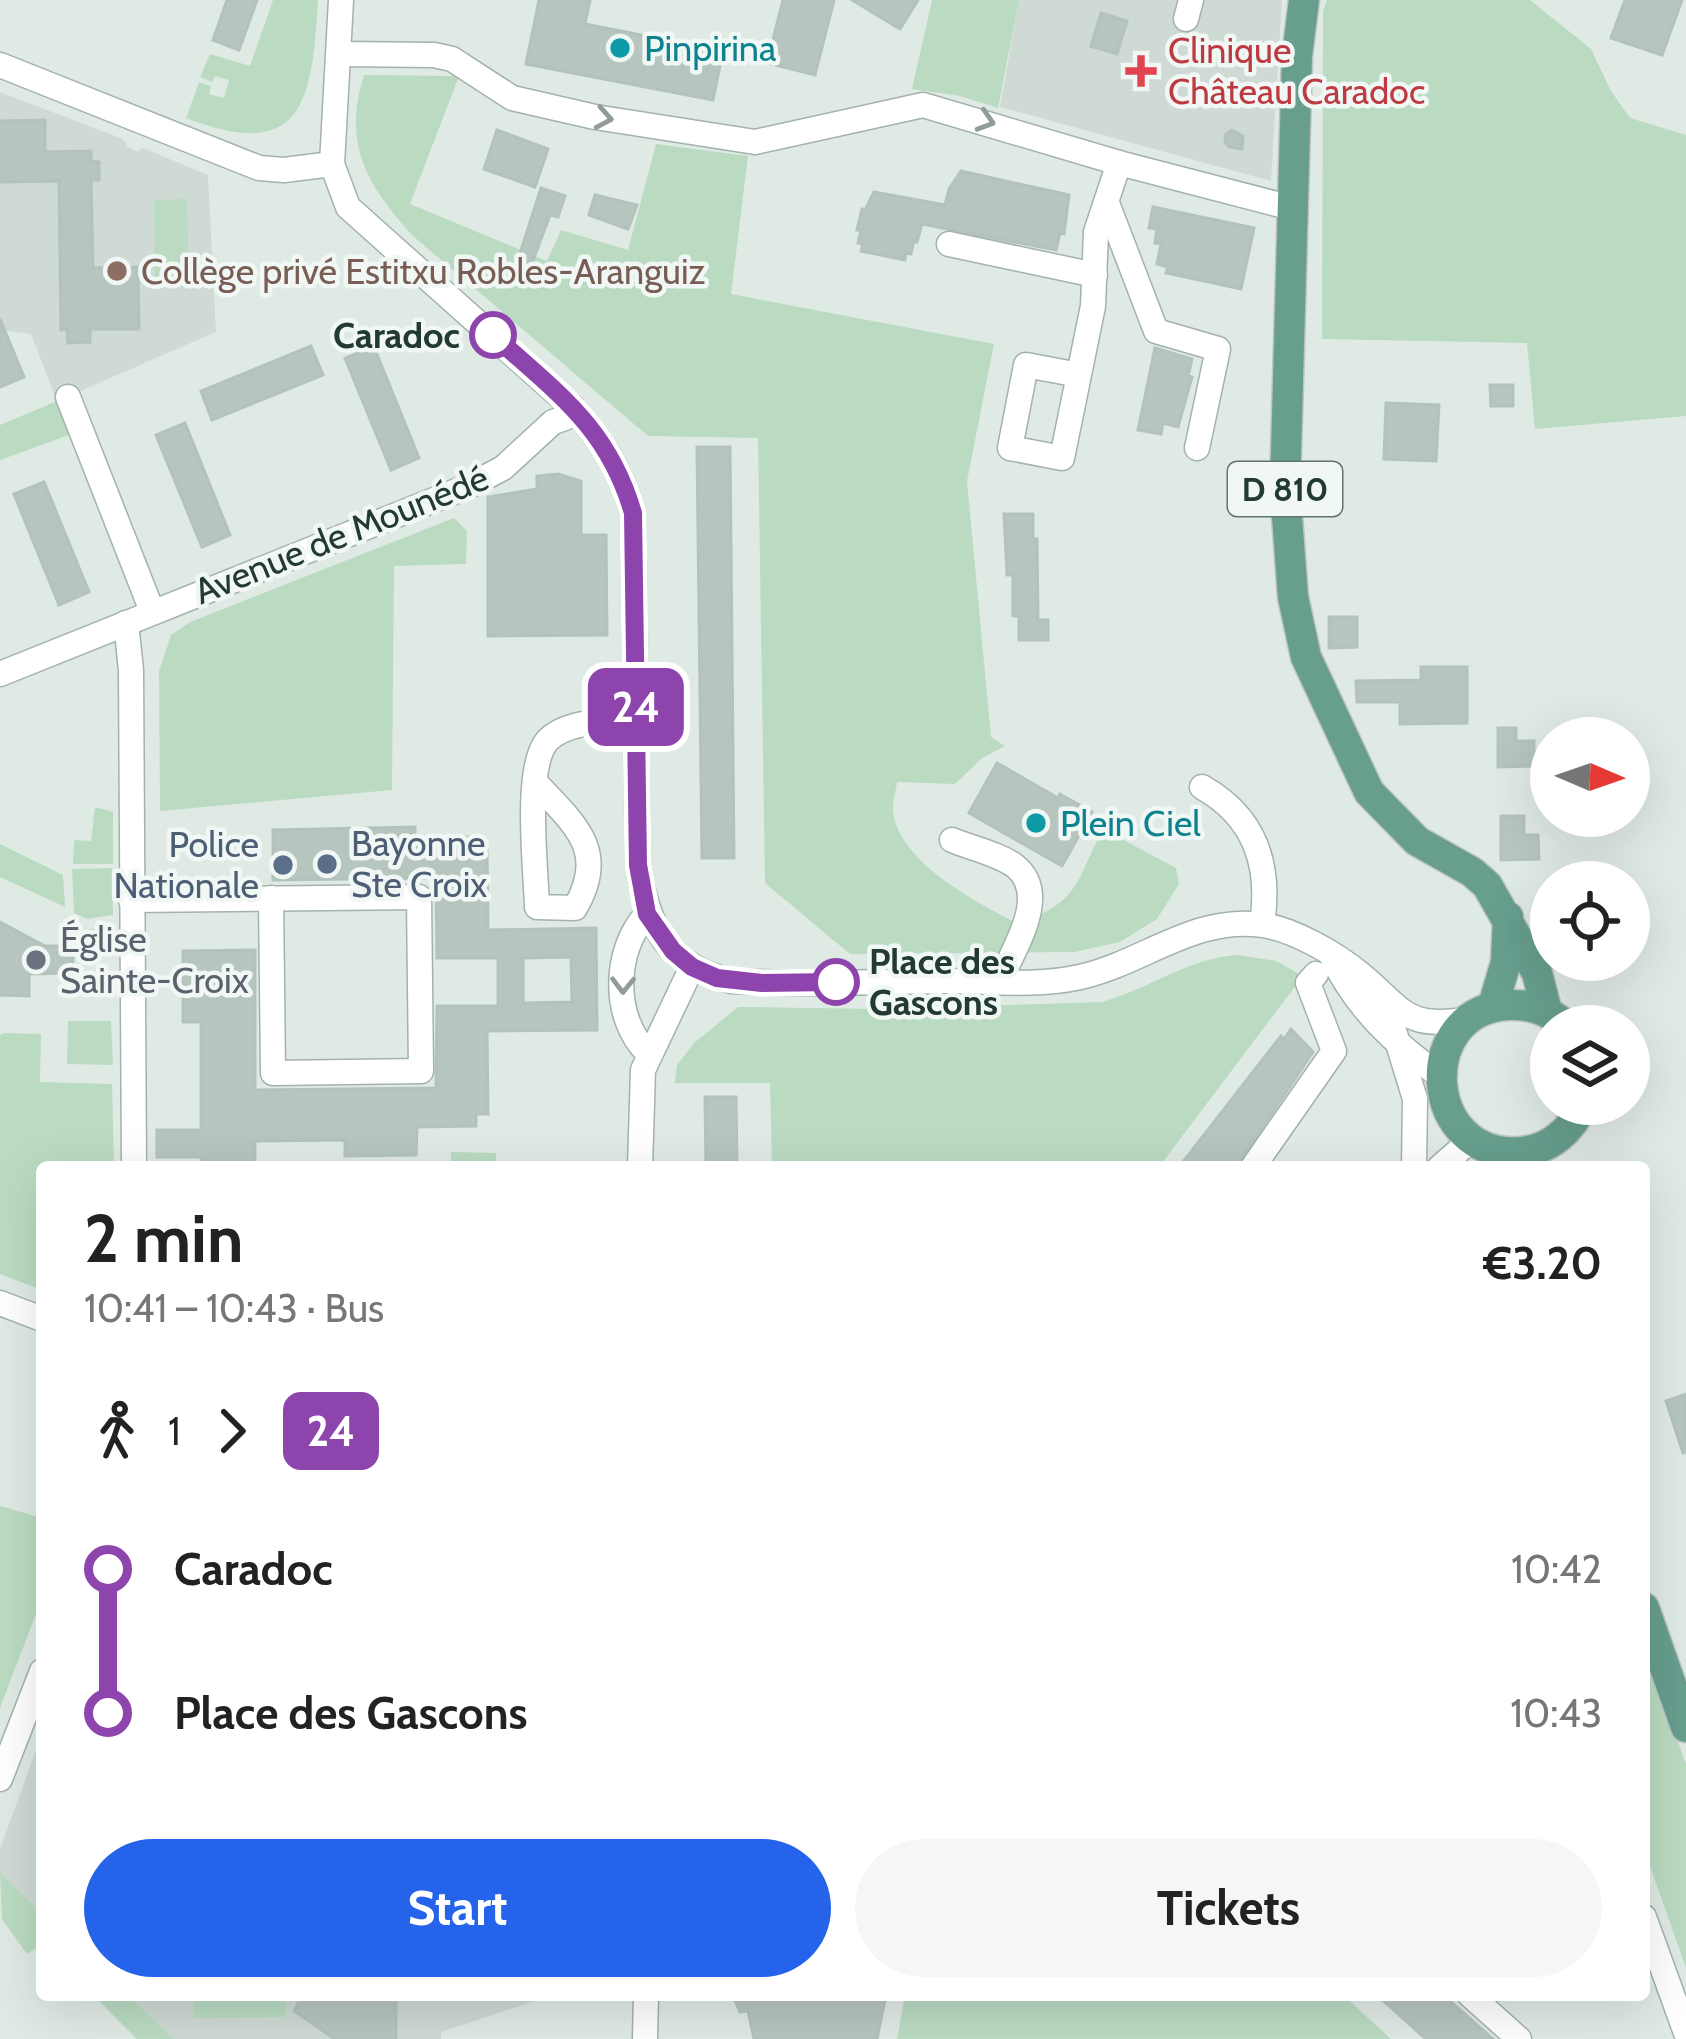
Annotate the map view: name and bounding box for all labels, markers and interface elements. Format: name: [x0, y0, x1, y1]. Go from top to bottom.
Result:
place label: Pinpirina: [644, 26, 776, 70]
place label: Clinique Château Caradoc: [1168, 28, 1425, 113]
marker: Pinpirina: [607, 35, 633, 61]
marker: Clinique Château Caradoc: [1125, 55, 1157, 87]
one-way arrow: [594, 104, 614, 130]
one-way arrow: [975, 107, 996, 132]
place label: Collège privé Estitxu Robles-Aranguiz: [141, 249, 706, 293]
marker: Collège privé Estitxu Robles-Aranguiz: [104, 258, 130, 284]
place label: Caradoc: [333, 313, 460, 357]
marker: Caradoc: [471, 313, 515, 357]
street label: Avenue de Mounédé: [188, 455, 494, 613]
road number: D 810: [1228, 462, 1342, 516]
line badge: 24: [582, 668, 690, 746]
text: 24: [612, 681, 660, 733]
north arrow: [1530, 717, 1650, 837]
map controls: [1530, 717, 1650, 1125]
place label: Plein Ciel: [1060, 801, 1201, 845]
marker: Plein Ciel: [1023, 810, 1049, 836]
place label: Bayonne Ste Croix: [351, 821, 487, 906]
place label: Police Nationale: [113, 822, 259, 907]
marker: Bayonne Ste Croix: [314, 851, 340, 877]
marker: Police Nationale: [270, 852, 296, 878]
button: locate: [1530, 861, 1650, 981]
place label: Église Sainte-Croix: [60, 917, 249, 1002]
place label: Place des Gascons: [869, 939, 1015, 1024]
marker: Église Sainte-Croix: [23, 947, 49, 973]
marker: Place des Gascons: [814, 960, 858, 1004]
one-way arrow: [611, 976, 637, 994]
button: layers: [1530, 1005, 1650, 1125]
text: 2 min: [84, 1198, 243, 1279]
text: €3.20: [1483, 1236, 1602, 1290]
text: 10:41 – 10:43 · Bus: [84, 1284, 384, 1332]
icon: walk: [84, 1398, 150, 1464]
icon: forward: [199, 1398, 265, 1464]
text: 24: [307, 1405, 355, 1457]
text: 1: [168, 1407, 181, 1455]
text: Caradoc: [174, 1542, 333, 1596]
text: 10:42: [1511, 1545, 1602, 1593]
text: Place des Gascons: [174, 1686, 528, 1740]
text: 10:43: [1510, 1689, 1602, 1737]
button: Start: [84, 1839, 831, 1977]
button: Tickets: [855, 1839, 1602, 1977]

